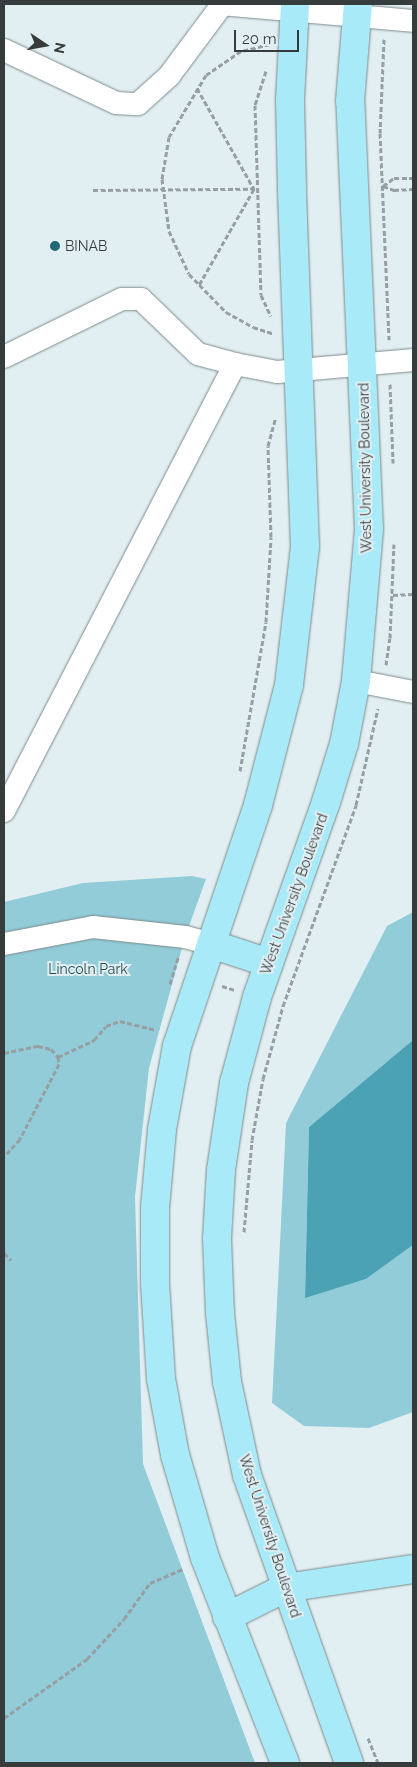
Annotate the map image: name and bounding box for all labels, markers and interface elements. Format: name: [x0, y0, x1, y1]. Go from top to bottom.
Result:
north arrow: [20, 20, 70, 70]
scale bar: [237, 20, 302, 52]
text: 20 m: [242, 30, 277, 48]
text: N: [51, 41, 69, 55]
place label: BINAB: [65, 238, 107, 254]
marker: BINAB: [49, 240, 61, 252]
street label: West University Boulevard: [355, 382, 375, 554]
street label: West University Boulevard: [257, 811, 331, 977]
park label: Lincoln Park: [48, 961, 128, 977]
street label: West University Boulevard: [236, 1452, 304, 1620]

